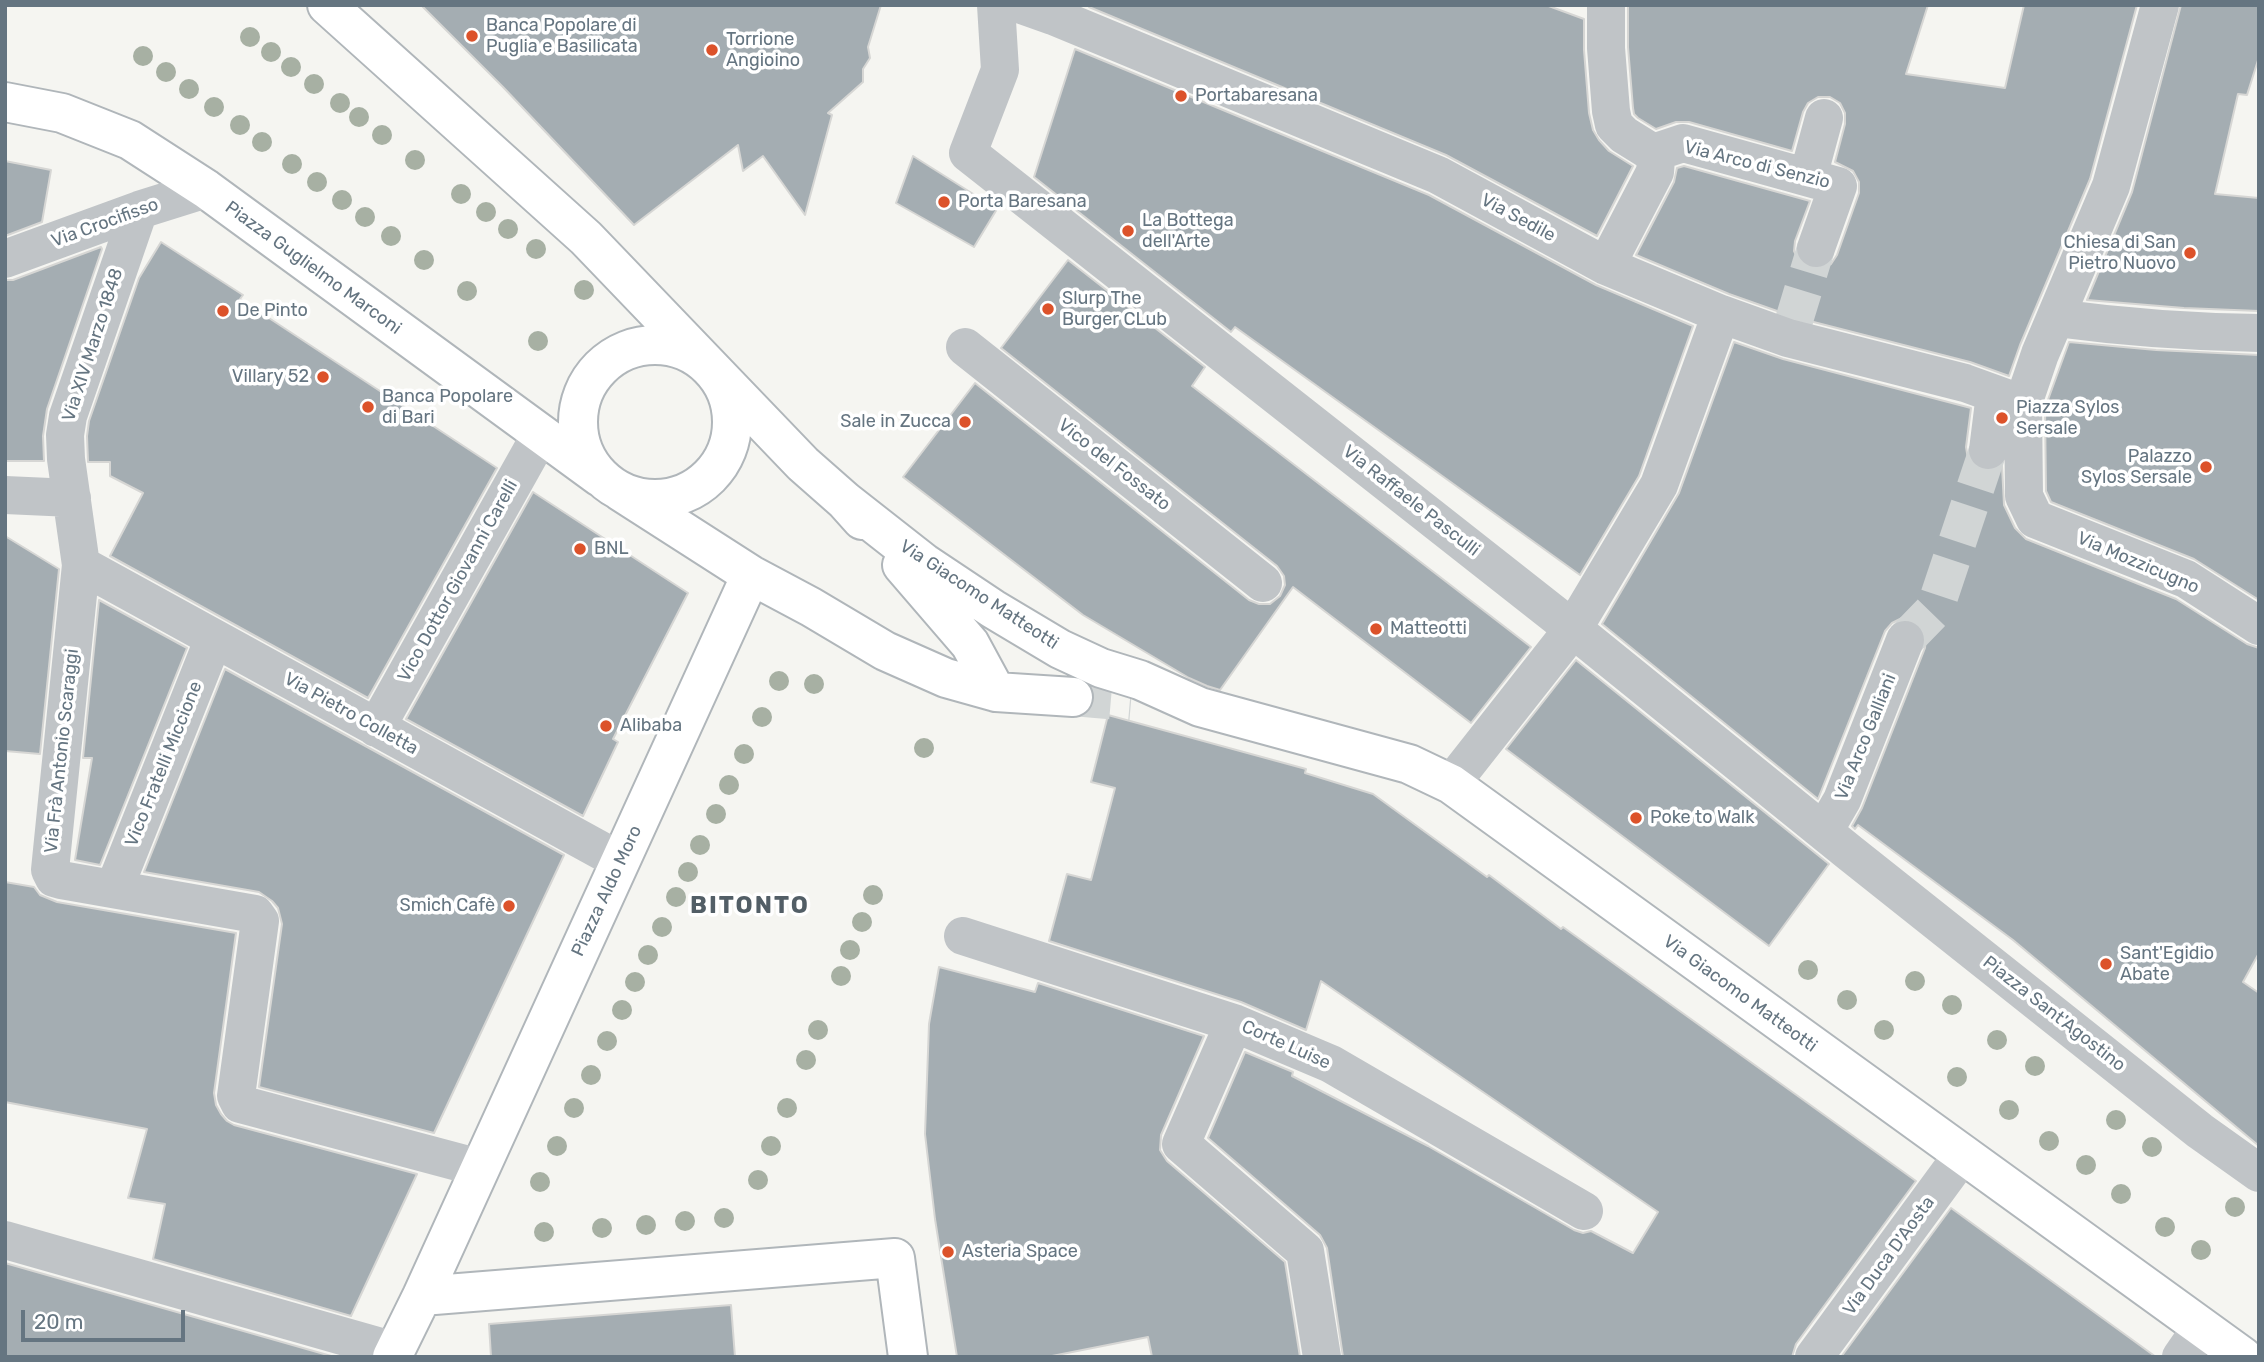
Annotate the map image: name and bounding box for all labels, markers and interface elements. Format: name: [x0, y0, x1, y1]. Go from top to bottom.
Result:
place label: Banca Popolare di Puglia e Basilicata: [486, 15, 638, 58]
marker: Banca Popolare di Puglia e Basilicata: [464, 28, 480, 44]
place label: Torrione Angioino: [726, 29, 800, 72]
marker: Torrione Angioino: [704, 42, 720, 58]
place label: Portabaresana: [1195, 85, 1318, 107]
marker: Portabaresana: [1173, 88, 1189, 104]
street label: Via Arco di Senzio: [1682, 136, 1832, 194]
street label: Via Sedile: [1477, 189, 1559, 247]
place label: Porta Baresana: [958, 191, 1087, 213]
street label: Via Crocifisso: [49, 194, 161, 252]
marker: Porta Baresana: [936, 194, 952, 210]
street label: Piazza Guglielmo Marconi: [221, 197, 405, 339]
place label: La Bottega dell'Arte: [1142, 210, 1234, 252]
marker: La Bottega dell'Arte: [1120, 223, 1136, 239]
place label: Chiesa di San Pietro Nuovo: [2064, 232, 2176, 274]
marker: Chiesa di San Pietro Nuovo: [2182, 245, 2198, 261]
street label: Via XIV Marzo 1848: [58, 266, 128, 424]
place label: Slurp The Burger CLub: [1062, 288, 1167, 330]
place label: De Pinto: [237, 300, 308, 322]
marker: Slurp The Burger CLub: [1040, 301, 1056, 317]
marker: De Pinto: [215, 303, 231, 319]
place label: Villary 52: [232, 366, 309, 388]
marker: Villary 52: [315, 369, 331, 385]
place label: Banca Popolare di Bari: [382, 386, 513, 428]
place label: Piazza Sylos Sersale: [2016, 397, 2120, 440]
marker: Banca Popolare di Bari: [360, 399, 376, 415]
marker: Piazza Sylos Sersale: [1994, 410, 2010, 426]
place label: Sale in Zucca: [840, 411, 951, 433]
marker: Sale in Zucca: [957, 414, 973, 430]
street label: Vico del Fossato: [1054, 414, 1174, 516]
street label: Via Raffaele Pasculli: [1338, 441, 1484, 561]
place label: Palazzo Sylos Sersale: [2081, 446, 2192, 489]
marker: Palazzo Sylos Sersale: [2198, 459, 2214, 475]
street label: Vico Dottor Giovanni Carelli: [393, 476, 523, 686]
street label: Via Mozzicugno: [2074, 528, 2202, 598]
street label: Via Giacomo Matteotti: [896, 536, 1062, 654]
place label: BNL: [594, 538, 629, 560]
marker: BNL: [572, 541, 588, 557]
place label: Matteotti: [1390, 618, 1467, 640]
marker: Matteotti: [1368, 621, 1384, 637]
street label: Via Frà Antonio Scaraggi: [41, 648, 83, 854]
street label: Via Pietro Colletta: [280, 668, 422, 760]
street label: Via Arco Galliani: [1831, 671, 1901, 803]
street label: Vico Fratelli Miccione: [121, 678, 207, 850]
place label: Alibaba: [620, 715, 682, 737]
marker: Alibaba: [598, 718, 614, 734]
place label: Poke to Walk: [1650, 807, 1755, 829]
marker: Poke to Walk: [1628, 810, 1644, 826]
street label: Piazza Aldo Moro: [567, 822, 647, 960]
district label: BITONTO: [691, 892, 809, 920]
place label: Smich Cafè: [399, 895, 495, 917]
marker: Smich Cafè: [501, 898, 517, 914]
street label: Via Giacomo Matteotti: [1659, 931, 1821, 1057]
place label: Sant'Egidio Abate: [2120, 943, 2214, 986]
street label: Piazza Sant'Agostino: [1978, 952, 2130, 1076]
marker: Sant'Egidio Abate: [2098, 956, 2114, 972]
street label: Corte Luise: [1238, 1016, 1334, 1074]
street label: Via Duca D'Aosta: [1839, 1192, 1939, 1320]
place label: Asteria Space: [962, 1241, 1078, 1263]
marker: Asteria Space: [940, 1244, 956, 1260]
scale bar: [24, 1296, 189, 1340]
text: 20 m: [34, 1309, 83, 1334]

